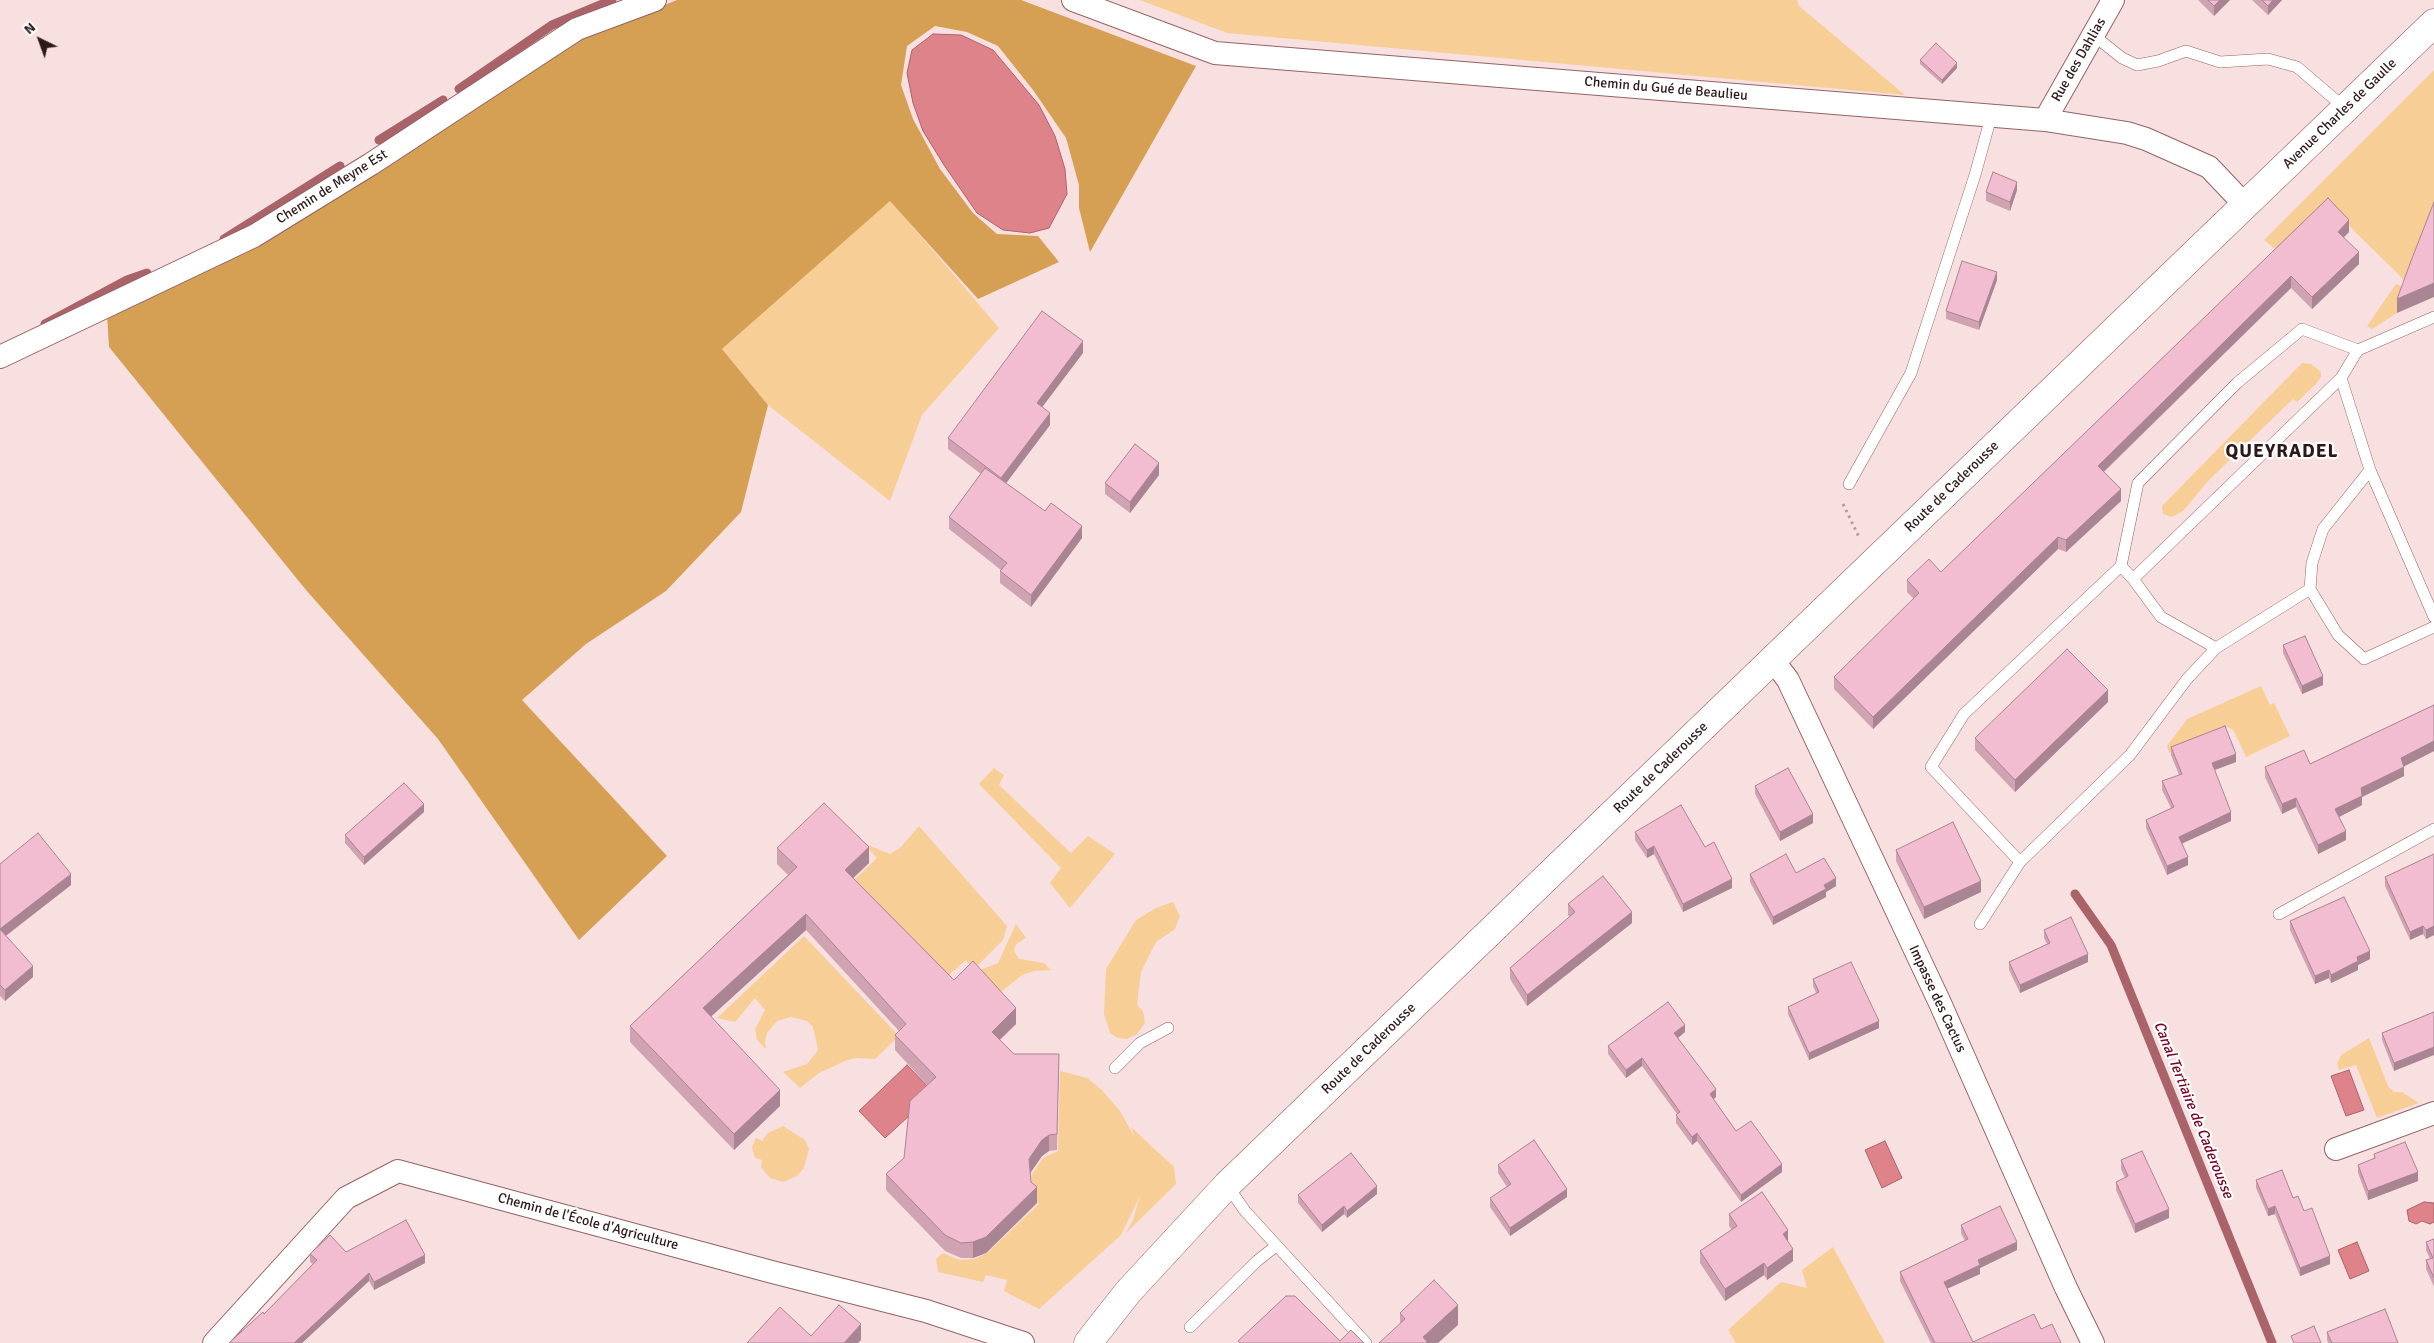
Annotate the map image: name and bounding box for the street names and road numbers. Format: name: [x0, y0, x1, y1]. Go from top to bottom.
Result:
street label: Rue des Dahlias: [2048, 15, 2110, 105]
street label: Avenue Charles de Gaulle: [2280, 55, 2400, 173]
street label: Chemin du Gué de Beaulieu: [1584, 73, 1748, 105]
street label: Chemin de Meyne Est: [273, 146, 391, 228]
street label: Route de Caderousse: [1901, 438, 2003, 536]
street label: Route de Caderousse: [1610, 719, 1712, 817]
street label: Impasse des Cactus: [1905, 943, 1969, 1055]
street label: Route de Caderousse: [1318, 1000, 1420, 1098]
street label: Chemin de l'École d'Agriculture: [496, 1190, 680, 1254]

